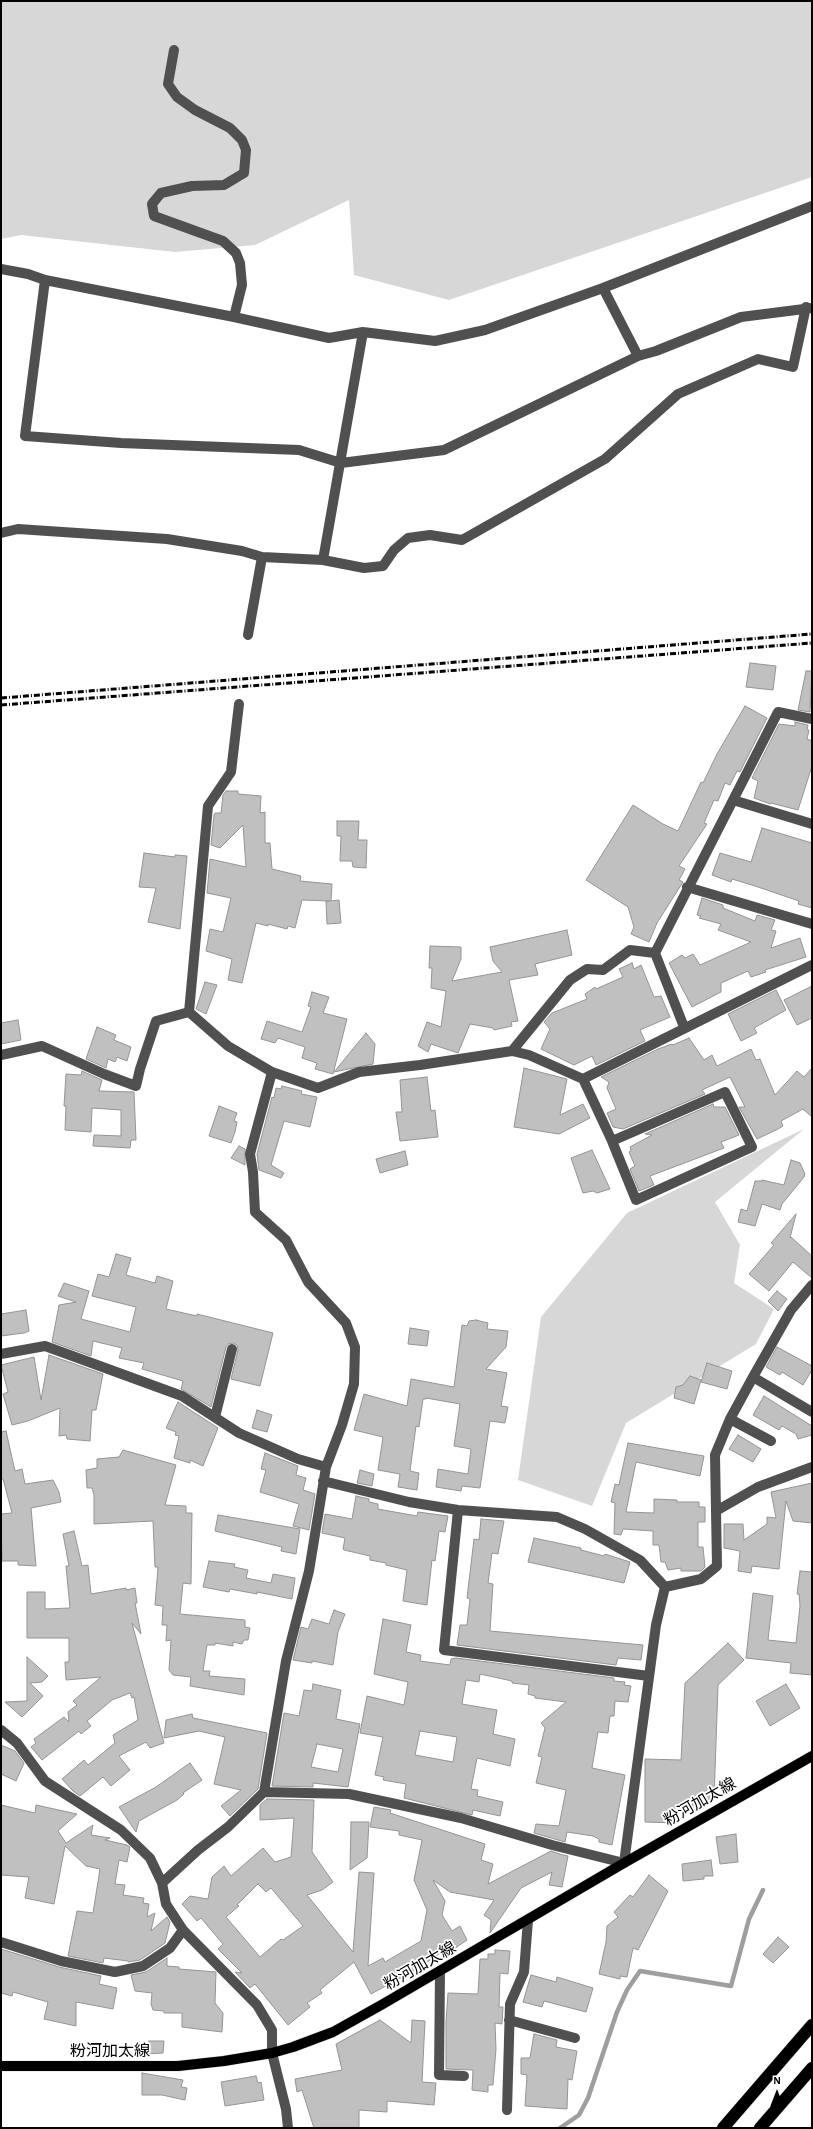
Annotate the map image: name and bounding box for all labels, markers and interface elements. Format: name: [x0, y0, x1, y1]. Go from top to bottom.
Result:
street label: 粉河加太線: [661, 1774, 739, 1830]
street label: 粉河加太線: [381, 1938, 459, 1994]
street label: 粉河加太線: [70, 2041, 150, 2061]
north arrow: [757, 2073, 797, 2113]
text: N: [773, 2075, 781, 2086]

